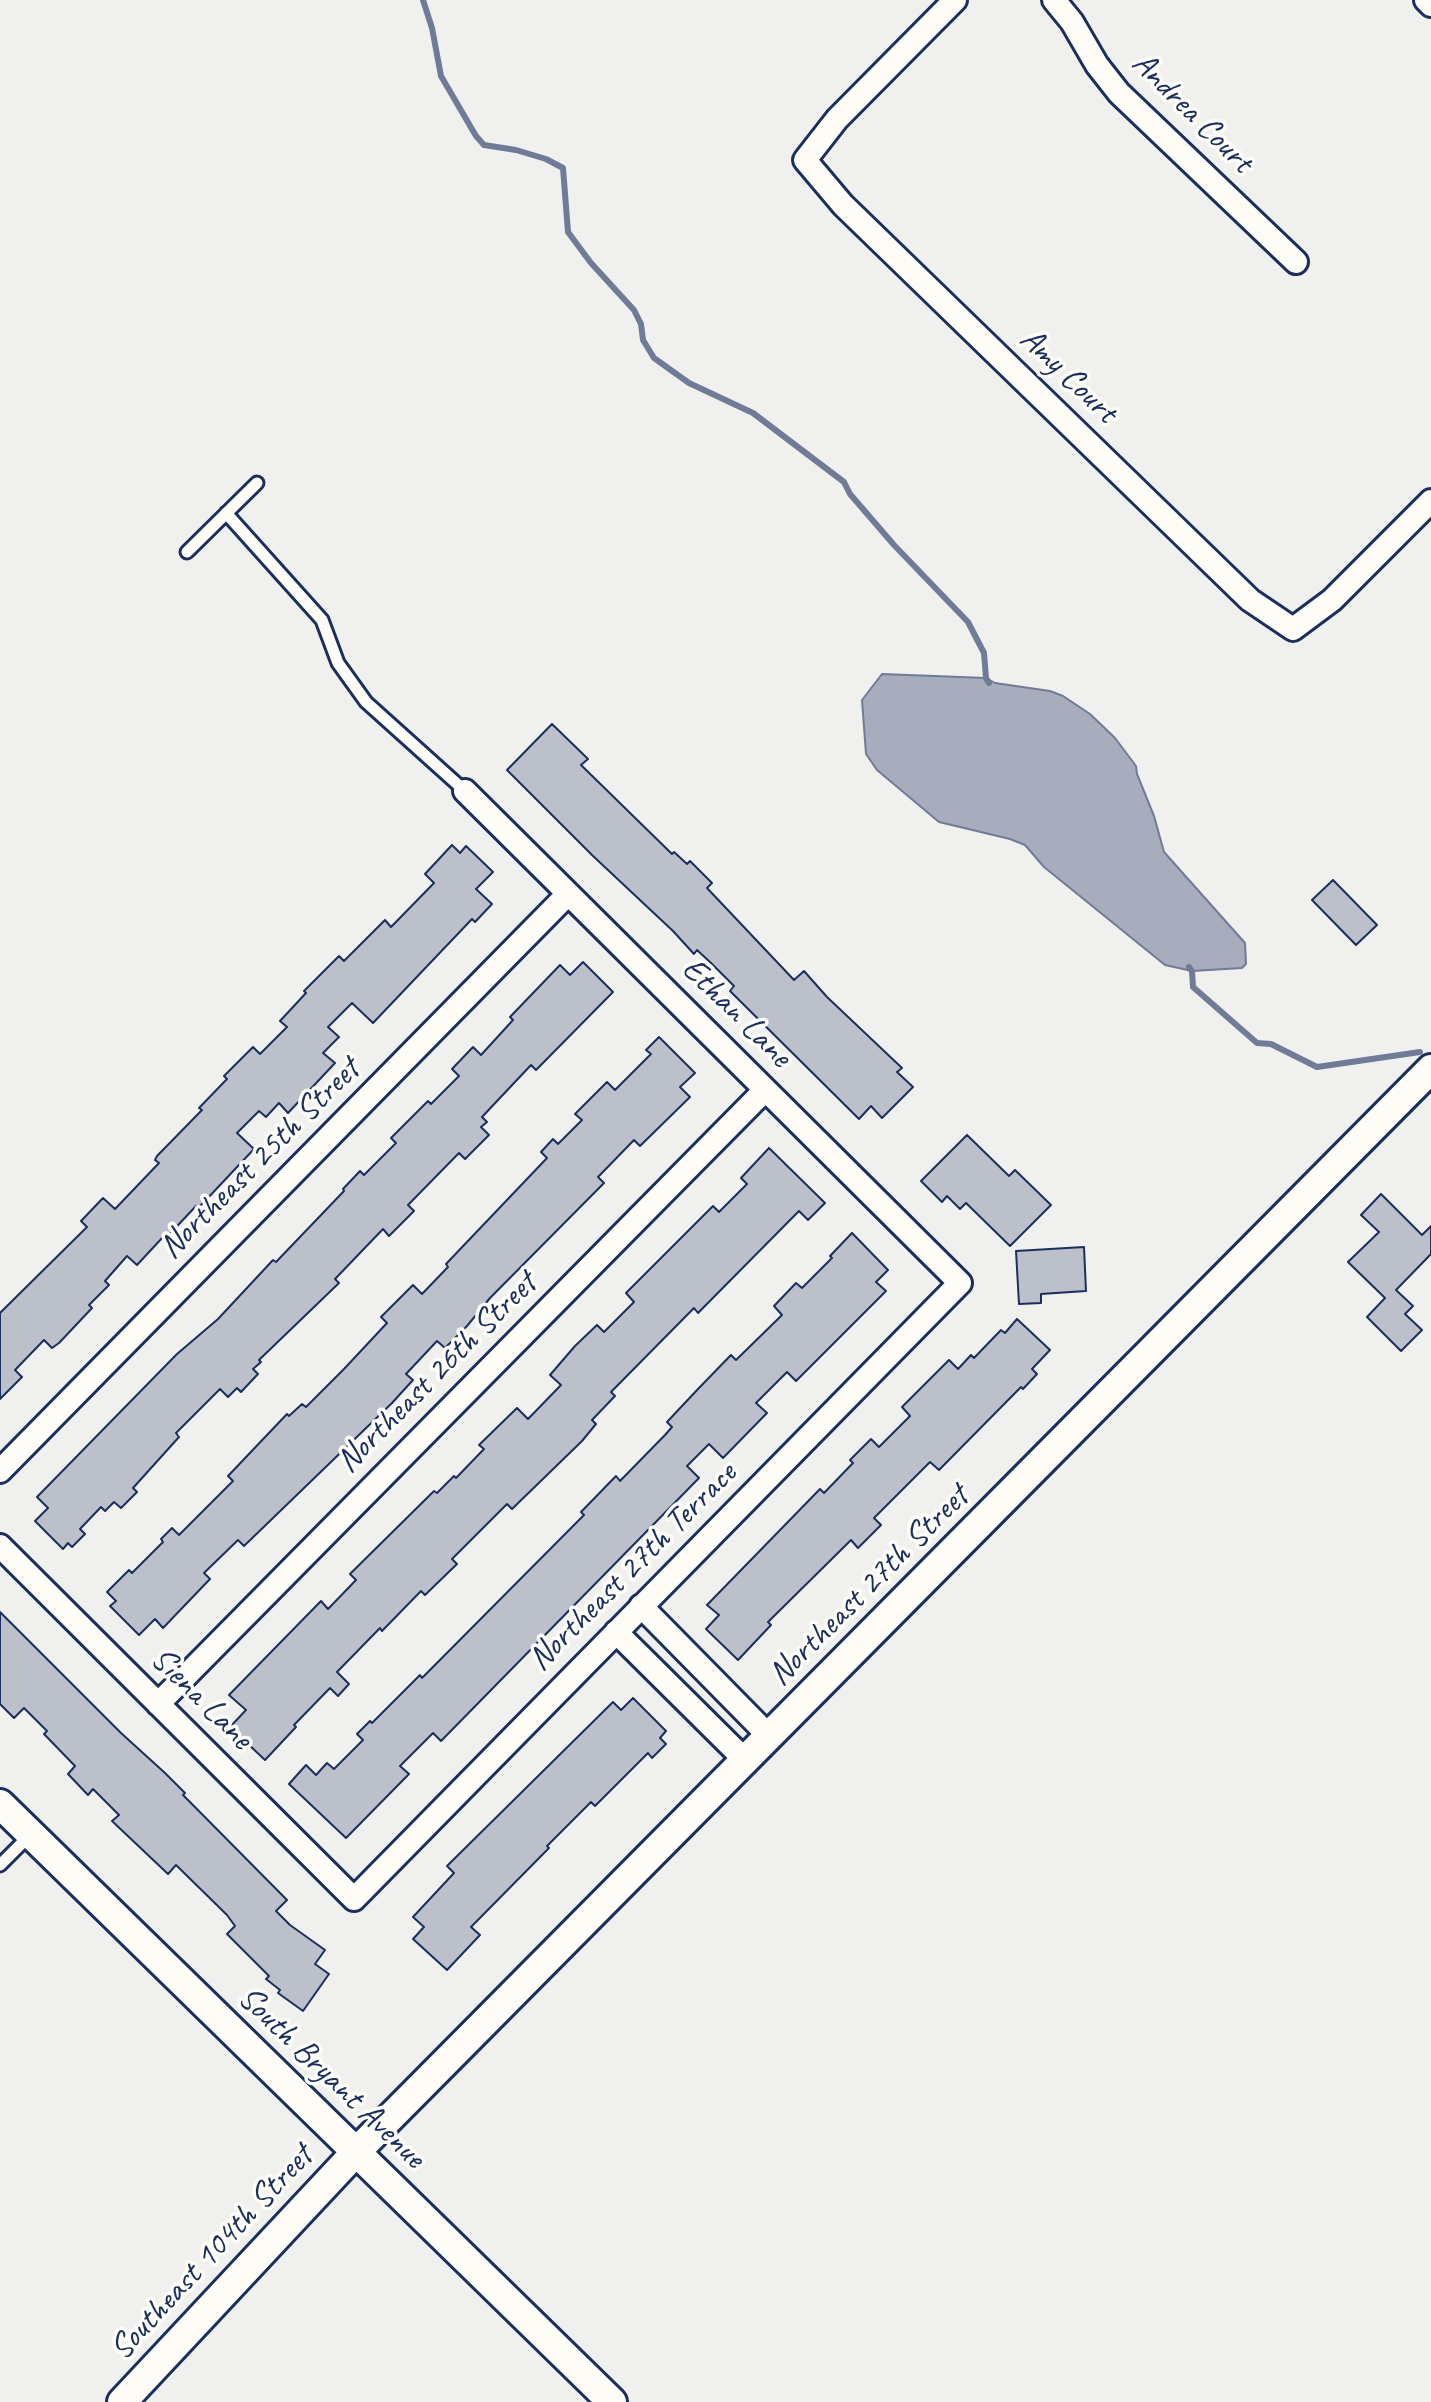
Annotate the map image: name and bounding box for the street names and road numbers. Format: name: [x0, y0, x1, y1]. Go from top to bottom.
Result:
street label: Andrea Court: [1123, 44, 1261, 182]
street label: Amy Court: [1011, 320, 1125, 432]
street label: Ethan Lane: [673, 950, 799, 1076]
street label: Northeast 25th Street: [151, 1050, 369, 1268]
street label: Northeast 26th Street: [328, 1264, 546, 1482]
street label: Northeast 27th Terrace: [520, 1454, 746, 1680]
street label: Northeast 27th Street: [760, 1477, 978, 1695]
street label: Siena Lane: [141, 1639, 261, 1759]
street label: South Bryant Avenue: [229, 1978, 433, 2178]
street label: Southeast 104th Street: [102, 2137, 322, 2369]

